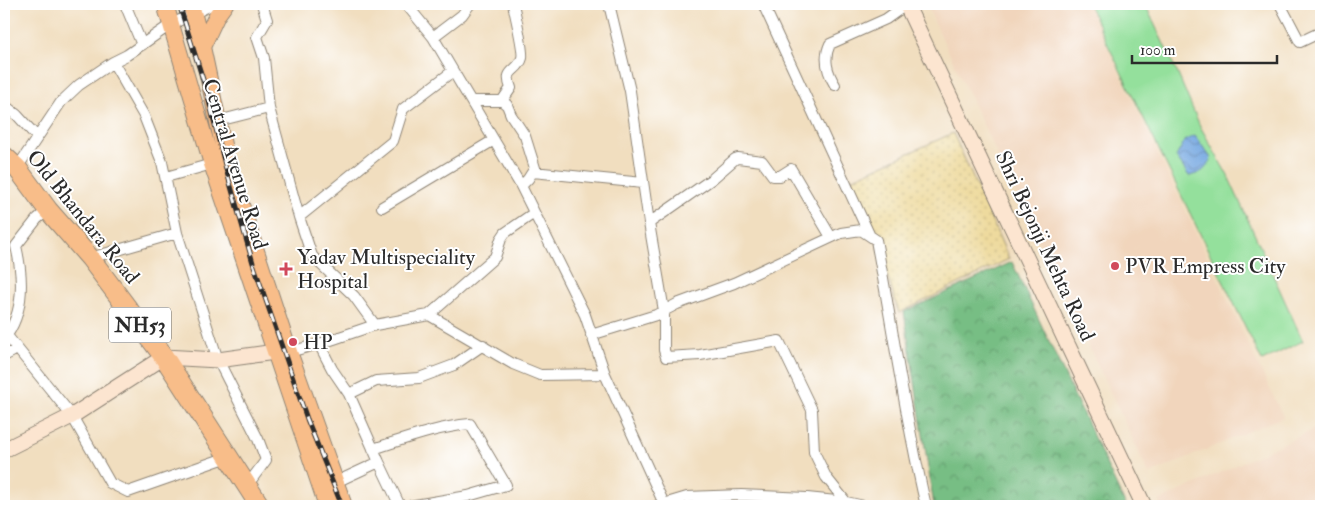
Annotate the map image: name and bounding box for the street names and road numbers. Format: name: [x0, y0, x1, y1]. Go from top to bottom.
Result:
street label: Central Avenue Road: [196, 75, 274, 253]
street label: Old Bhandara Road: [21, 144, 146, 290]
street label: Shri Bejonji Mehta Road: [989, 146, 1101, 346]
road number: NH53: [109, 308, 171, 342]

